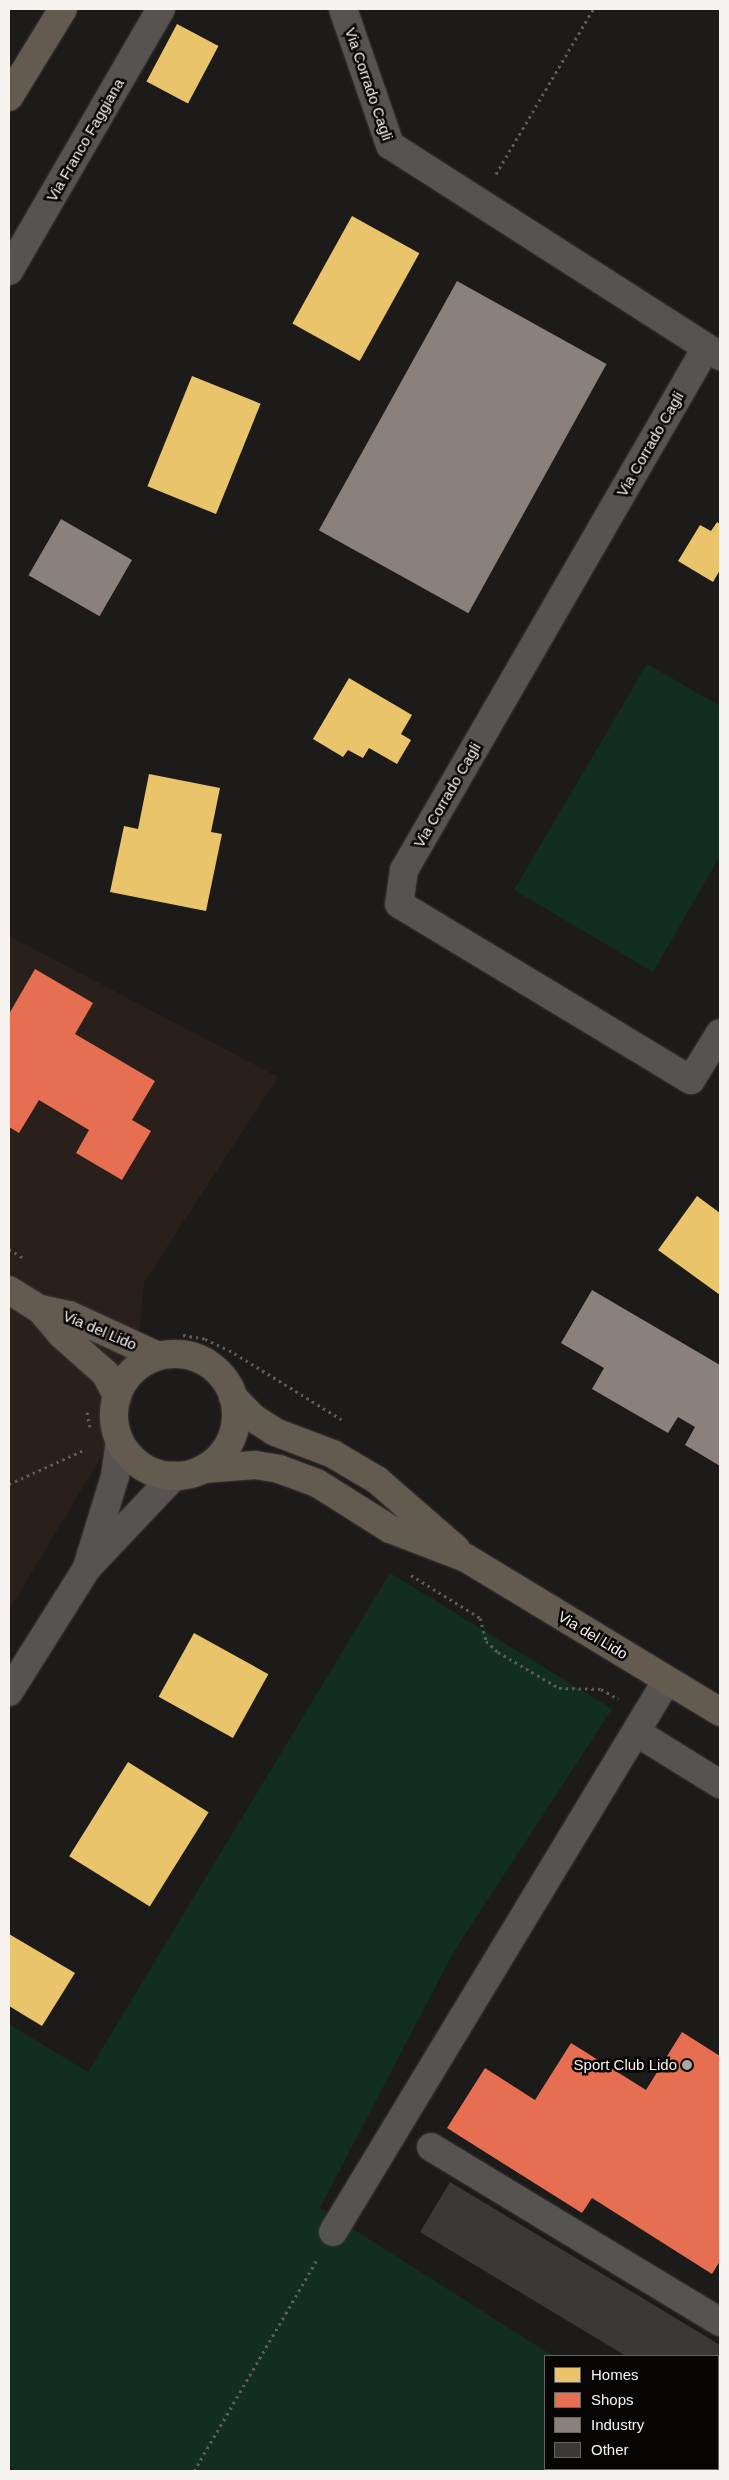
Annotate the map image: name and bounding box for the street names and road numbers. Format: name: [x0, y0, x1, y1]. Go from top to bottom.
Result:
street label: Via Corrado Cagli: [341, 25, 397, 143]
street label: Via Franco Faggiana: [42, 75, 128, 205]
street label: Via Corrado Cagli: [613, 388, 687, 500]
street label: Via Corrado Cagli: [410, 739, 484, 851]
street label: Via del Lido: [61, 1306, 139, 1354]
street label: Via del Lido: [555, 1607, 631, 1663]

